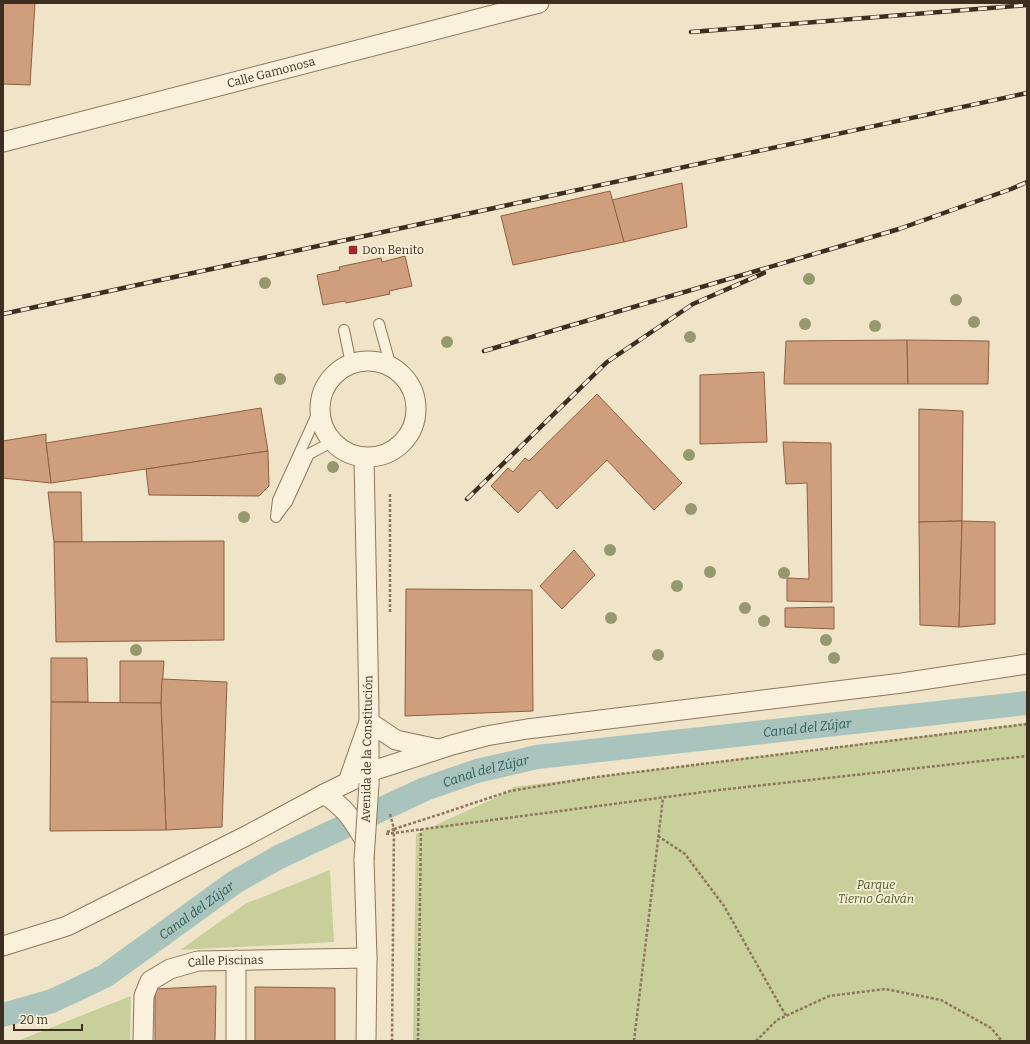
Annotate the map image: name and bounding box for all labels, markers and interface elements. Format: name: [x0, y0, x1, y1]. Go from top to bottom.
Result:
street label: Calle Gamonosa: [226, 54, 317, 91]
place label: Don Benito: [362, 243, 424, 257]
marker: Don Benito: [347, 244, 359, 256]
street label: Avenida de la Constitución: [359, 675, 375, 823]
water label: Canal del Zújar: [762, 715, 853, 740]
water label: Canal del Zújar: [441, 752, 531, 790]
water label: Canal del Zújar: [156, 878, 237, 943]
park label: Parque Tierno Galván: [838, 878, 914, 906]
street label: Calle Piscinas: [186, 953, 264, 971]
scale bar: [14, 1006, 82, 1032]
text: 20 m: [20, 1013, 49, 1027]

